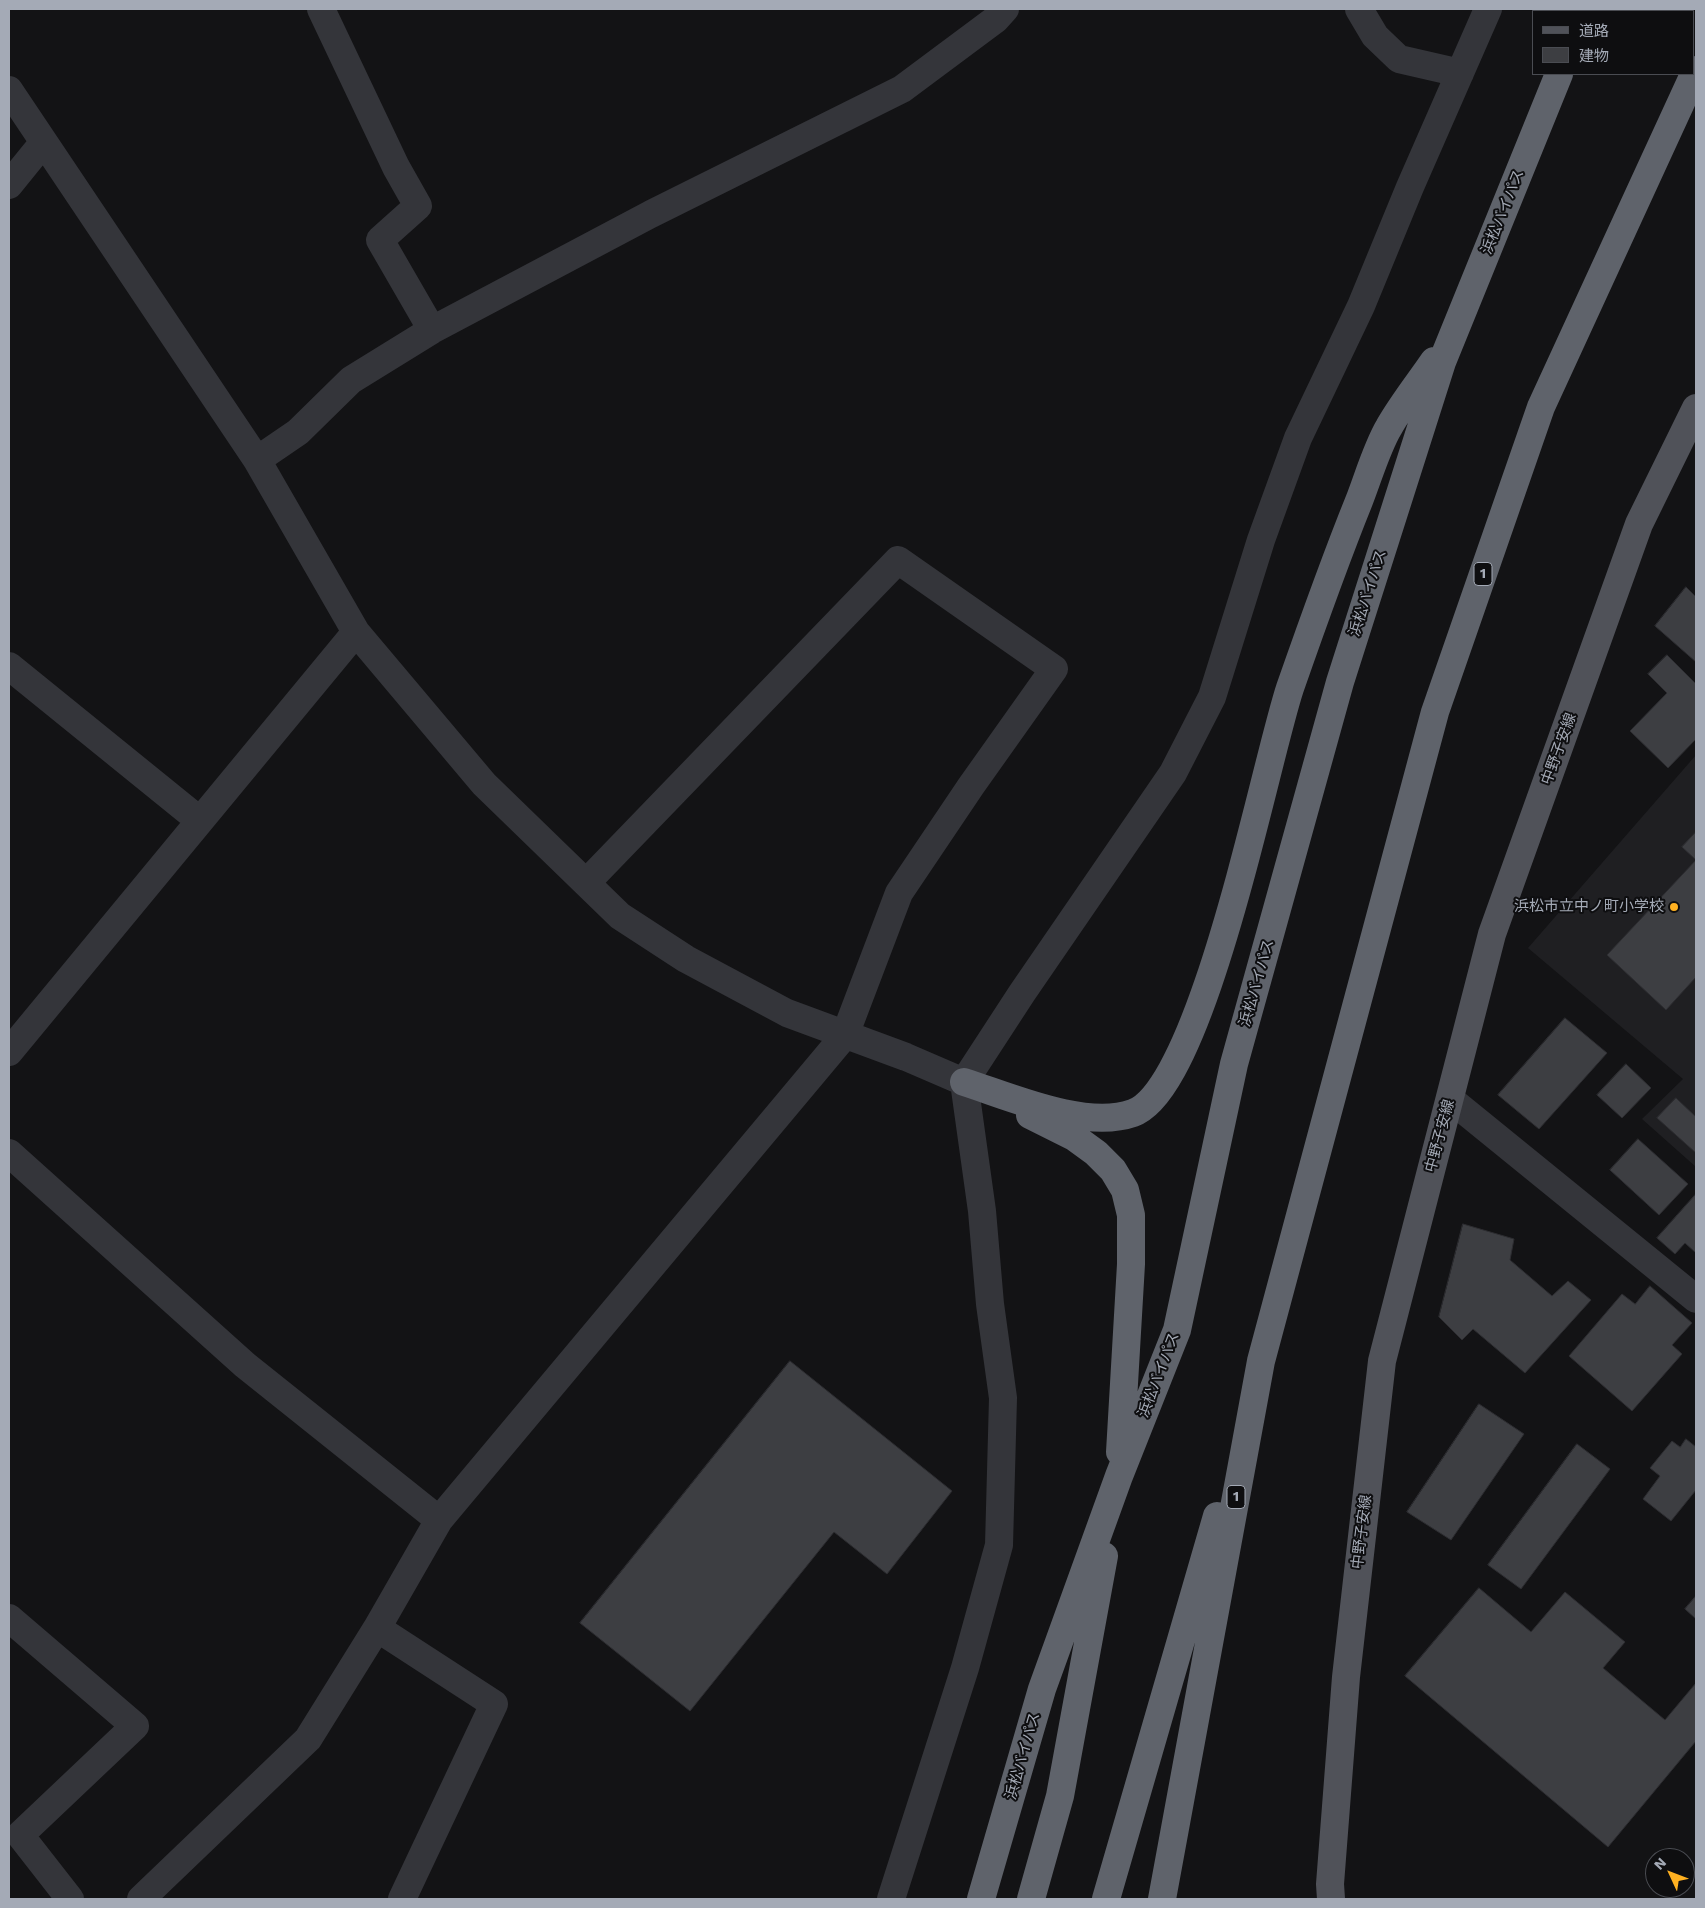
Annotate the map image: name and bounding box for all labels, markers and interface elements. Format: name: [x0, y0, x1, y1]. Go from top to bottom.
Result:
legend: [1532, 10, 1695, 75]
text: 道路: [1579, 22, 1609, 40]
text: 建物: [1579, 47, 1609, 65]
street label: 浜松バイパス: [1478, 167, 1528, 257]
street label: 浜松バイパス: [1346, 547, 1390, 639]
road number: 1: [1474, 562, 1492, 586]
street label: 中野子安線: [1538, 711, 1580, 787]
place label: 浜松市立中ノ町小学校: [1514, 898, 1664, 916]
marker: 浜松市立中ノ町小学校: [1668, 901, 1680, 913]
street label: 浜松バイパス: [1236, 937, 1278, 1029]
street label: 中野子安線: [1422, 1097, 1458, 1175]
street label: 浜松バイパス: [1134, 1330, 1184, 1420]
road number: 1: [1227, 1485, 1245, 1508]
street label: 中野子安線: [1348, 1494, 1376, 1570]
street label: 浜松バイパス: [1002, 1710, 1044, 1802]
north arrow: [1645, 1848, 1695, 1898]
text: N: [1650, 1854, 1669, 1873]

